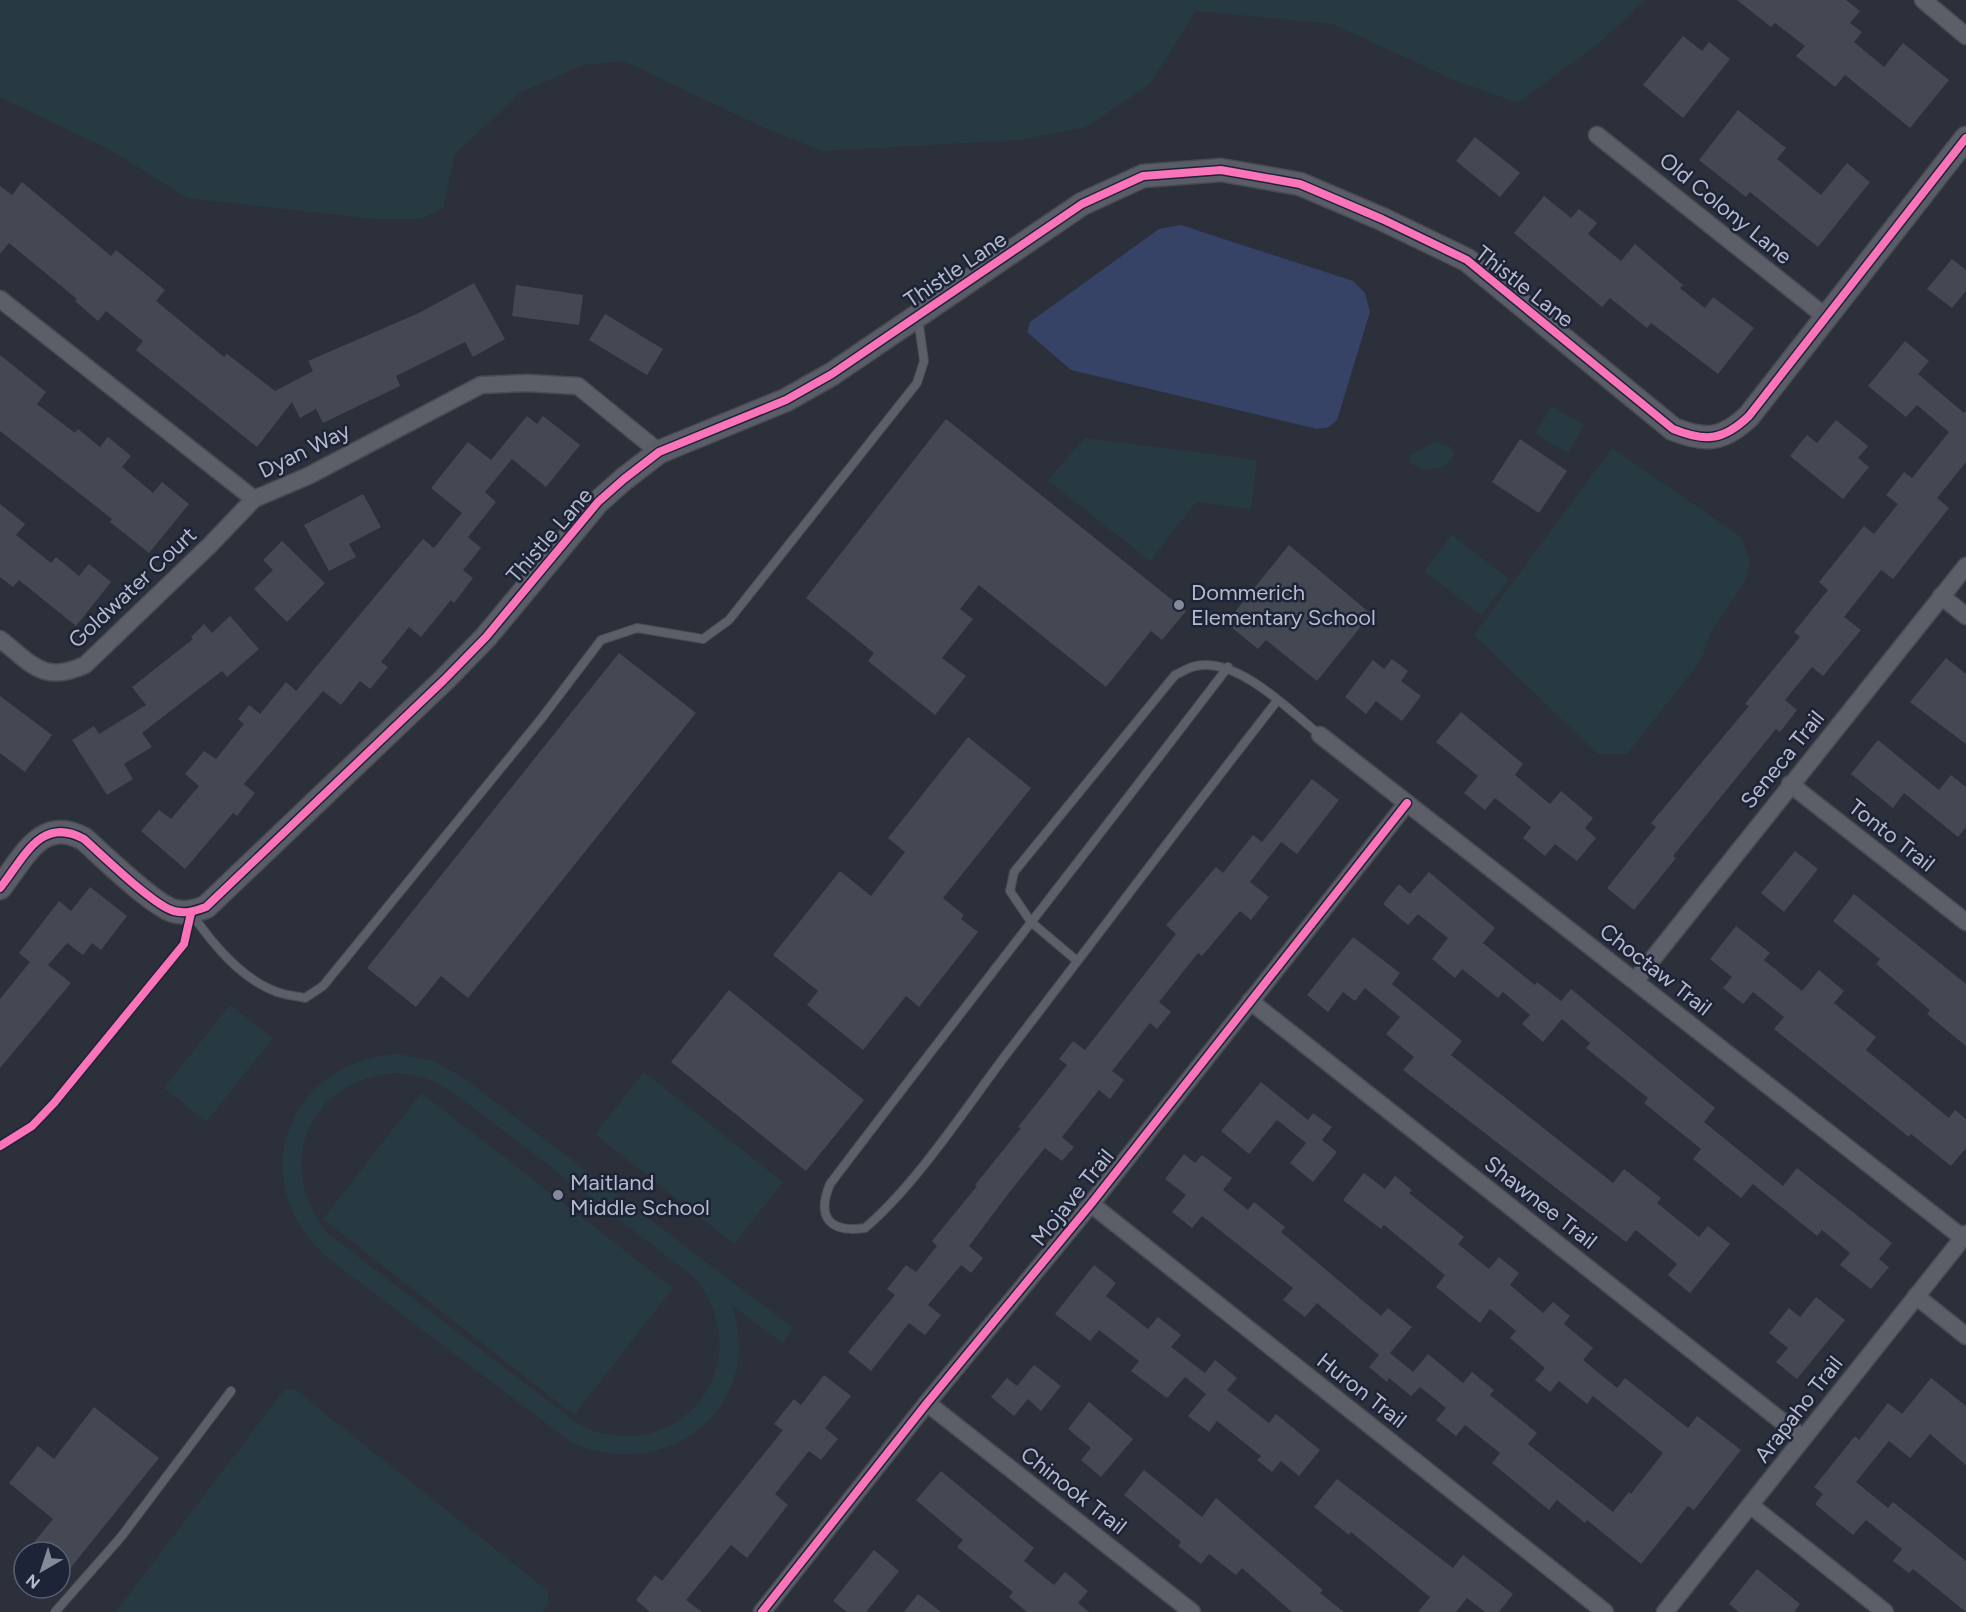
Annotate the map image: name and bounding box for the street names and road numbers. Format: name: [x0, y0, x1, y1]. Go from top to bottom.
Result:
street label: Old Colony Lane: [1654, 147, 1797, 270]
street label: Thistle Lane: [899, 225, 1011, 313]
street label: Thistle Lane: [1470, 240, 1579, 333]
street label: Dyan Way: [254, 417, 355, 484]
street label: Thistle Lane: [501, 482, 598, 588]
street label: Goldwater Court: [63, 521, 202, 654]
street label: Seneca Trail: [1735, 705, 1830, 814]
street label: Tonto Trail: [1843, 793, 1940, 877]
street label: Choctaw Trail: [1594, 917, 1717, 1021]
street label: Mojave Trail: [1025, 1143, 1120, 1251]
street label: Shawnee Trail: [1479, 1150, 1602, 1255]
street label: Huron Trail: [1311, 1347, 1412, 1434]
street label: Arapaho Trail: [1748, 1351, 1848, 1468]
street label: Chinook Trail: [1015, 1441, 1132, 1540]

